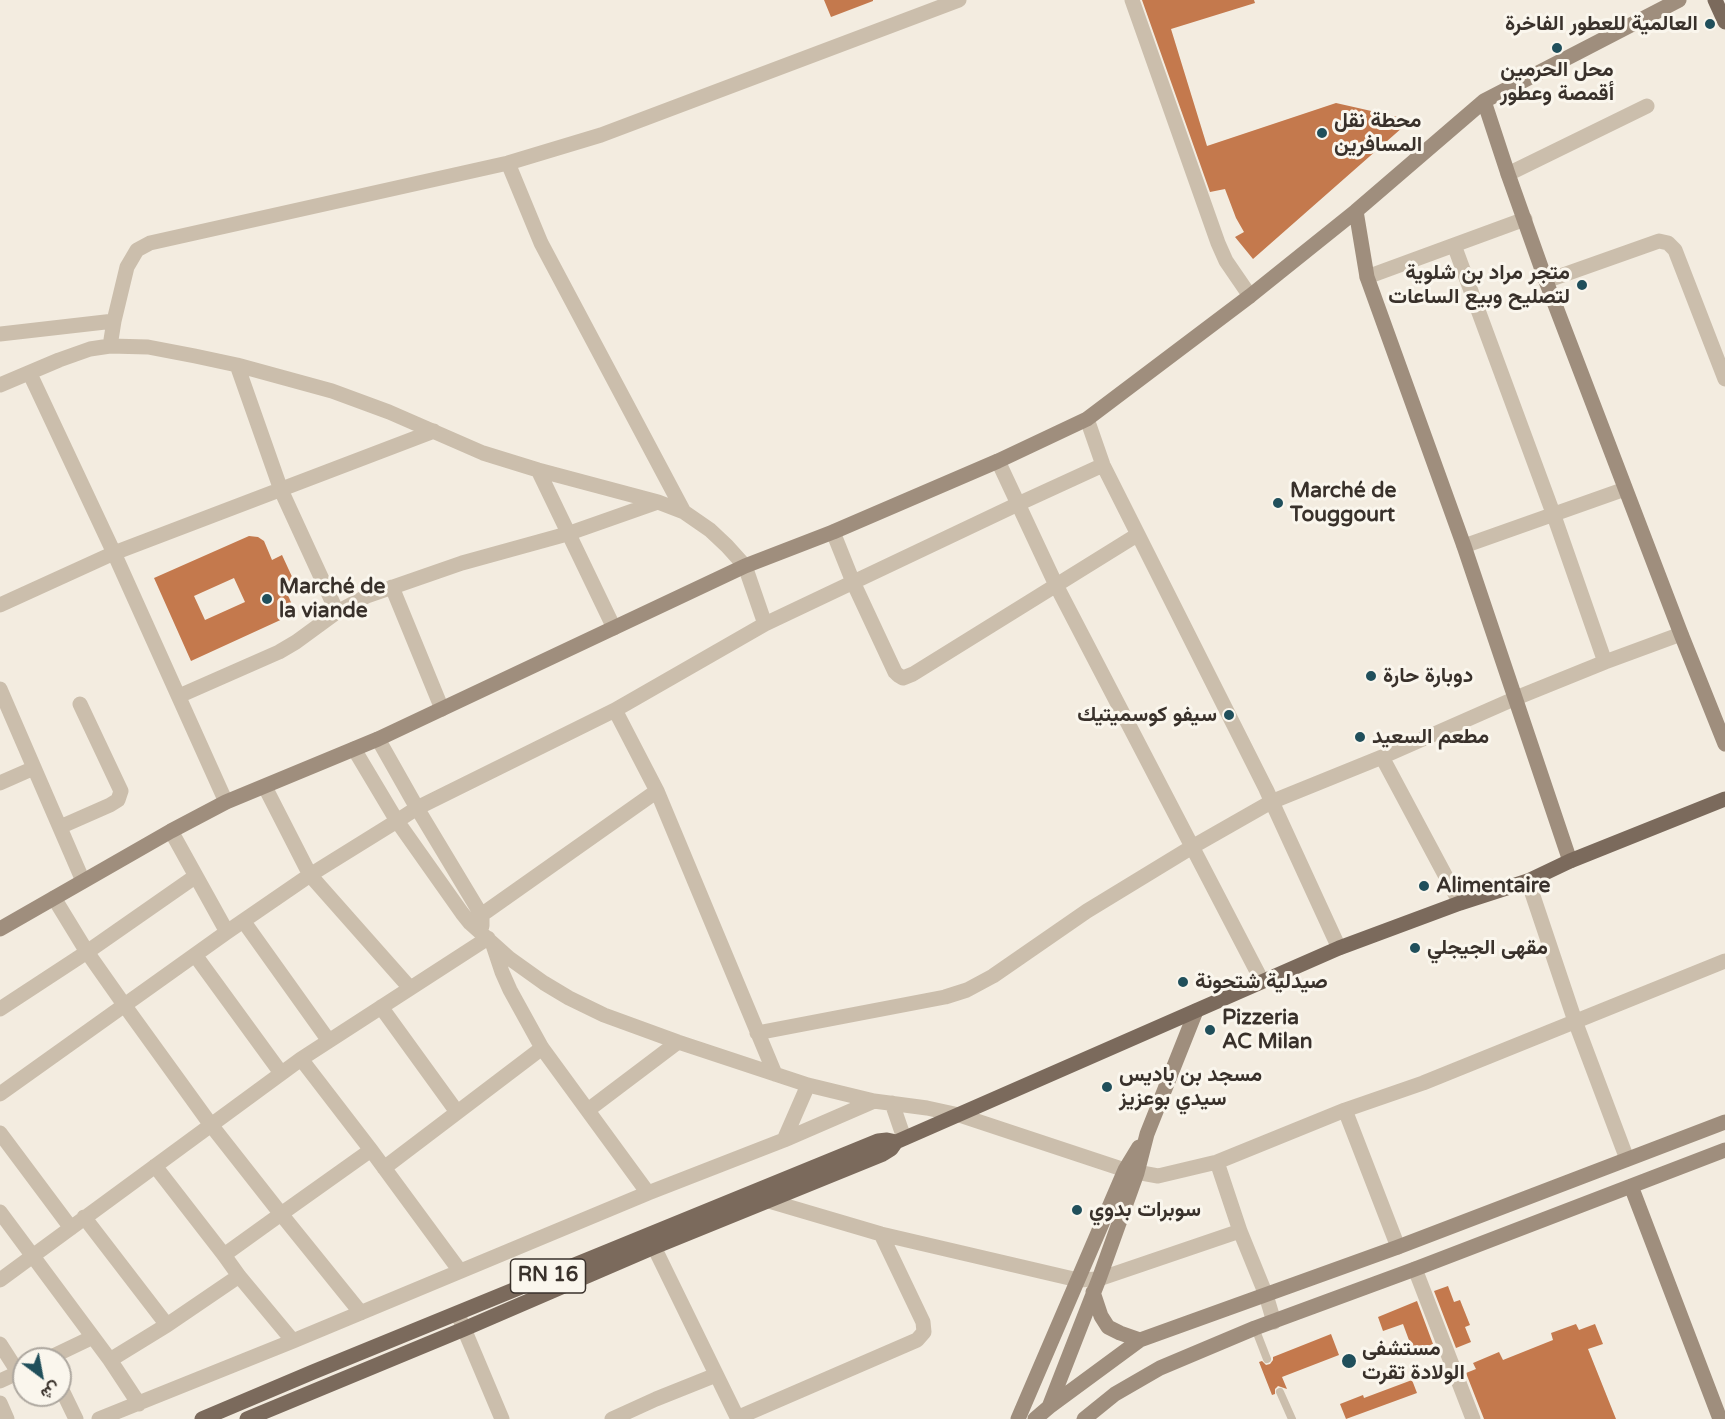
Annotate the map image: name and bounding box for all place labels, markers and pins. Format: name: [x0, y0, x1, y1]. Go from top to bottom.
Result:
place label: العالمية للعطور الفاخرة: [1505, 11, 1698, 37]
marker: العالمية للعطور الفاخرة: [1703, 17, 1717, 31]
marker: محل الحرمين أقمصة وعطور: [1550, 41, 1564, 55]
place label: محل الحرمين أقمصة وعطور: [1500, 57, 1614, 107]
place label: محطة نقل المسافرين: [1334, 108, 1422, 158]
marker: محطة نقل المسافرين: [1315, 126, 1329, 140]
place label: متجر مراد بن شلوية لتصليح وبيع الساعات: [1388, 260, 1570, 310]
marker: متجر مراد بن شلوية لتصليح وبيع الساعات: [1575, 278, 1589, 292]
place label: Marché de Touggourt: [1290, 478, 1396, 528]
marker: Marché de Touggourt: [1271, 496, 1285, 510]
place label: Marché de la viande: [279, 574, 385, 624]
marker: Marché de la viande: [260, 592, 274, 606]
place label: دوبارة حارة: [1383, 663, 1473, 689]
marker: دوبارة حارة: [1364, 669, 1378, 683]
place label: سيفو كوسميتيك: [1077, 702, 1217, 728]
marker: سيفو كوسميتيك: [1222, 708, 1236, 722]
place label: مطعم السعيد: [1372, 724, 1489, 750]
marker: مطعم السعيد: [1353, 730, 1367, 744]
place label: Alimentaire: [1436, 873, 1550, 899]
marker: Alimentaire: [1417, 879, 1431, 893]
place label: مقهى الجيجلي: [1427, 935, 1548, 961]
marker: مقهى الجيجلي: [1408, 941, 1422, 955]
place label: صيدلية شتحونة: [1195, 969, 1328, 995]
marker: صيدلية شتحونة: [1176, 975, 1190, 989]
place label: Pizzeria AC Milan: [1222, 1005, 1313, 1055]
marker: Pizzeria AC Milan: [1203, 1023, 1217, 1037]
place label: مسجد بن باديس سيدي بوعزيز: [1119, 1062, 1262, 1112]
marker: مسجد بن باديس سيدي بوعزيز: [1100, 1080, 1114, 1094]
place label: سوبرات بدوي: [1089, 1197, 1201, 1223]
marker: سوبرات بدوي: [1070, 1203, 1084, 1217]
place label: مستشفى الولادة تقرت: [1362, 1336, 1465, 1386]
marker: مستشفى الولادة تقرت: [1340, 1352, 1358, 1370]

